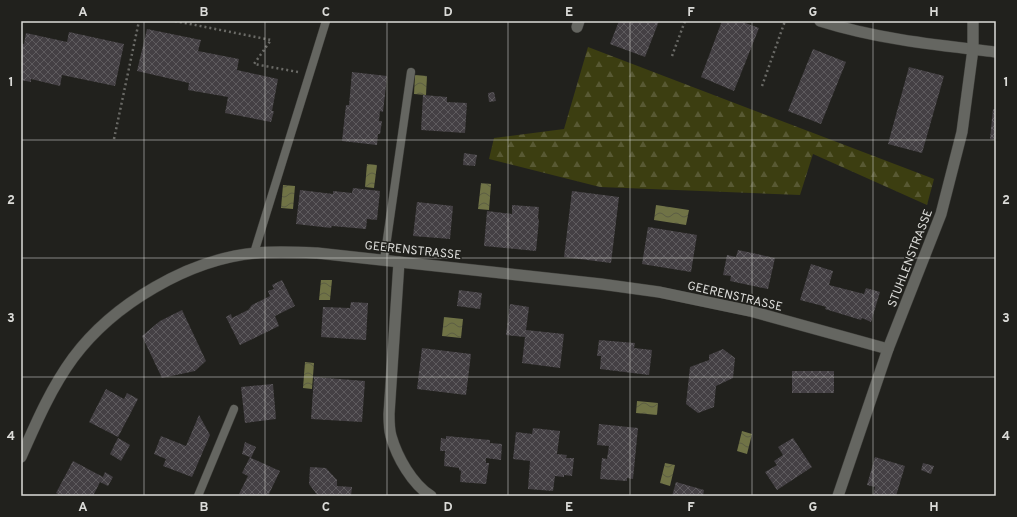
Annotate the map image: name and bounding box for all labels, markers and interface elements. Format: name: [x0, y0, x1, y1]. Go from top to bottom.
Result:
text: A: [78, 5, 88, 21]
text: B: [200, 5, 209, 21]
text: C: [322, 5, 330, 21]
text: D: [443, 5, 453, 21]
text: E: [565, 5, 573, 21]
text: F: [687, 5, 695, 21]
text: G: [809, 5, 818, 21]
text: H: [929, 5, 939, 21]
text: 1: [8, 75, 14, 91]
text: 1: [1003, 75, 1009, 91]
text: 2: [7, 193, 15, 209]
text: 2: [1002, 193, 1010, 209]
street label: STUHLENSTRASSE: [885, 207, 937, 310]
street label: GEERENSTRASSE: [364, 238, 462, 264]
street label: GEERENSTRASSE: [686, 278, 784, 316]
text: 3: [7, 311, 15, 327]
text: 3: [1002, 311, 1010, 327]
text: 4: [7, 429, 15, 445]
text: 4: [1002, 429, 1010, 445]
text: A: [78, 500, 88, 516]
text: B: [200, 500, 209, 516]
text: C: [322, 500, 330, 516]
text: D: [443, 500, 453, 516]
text: E: [565, 500, 573, 516]
text: F: [687, 500, 695, 516]
text: G: [809, 500, 818, 516]
text: H: [929, 500, 939, 516]

